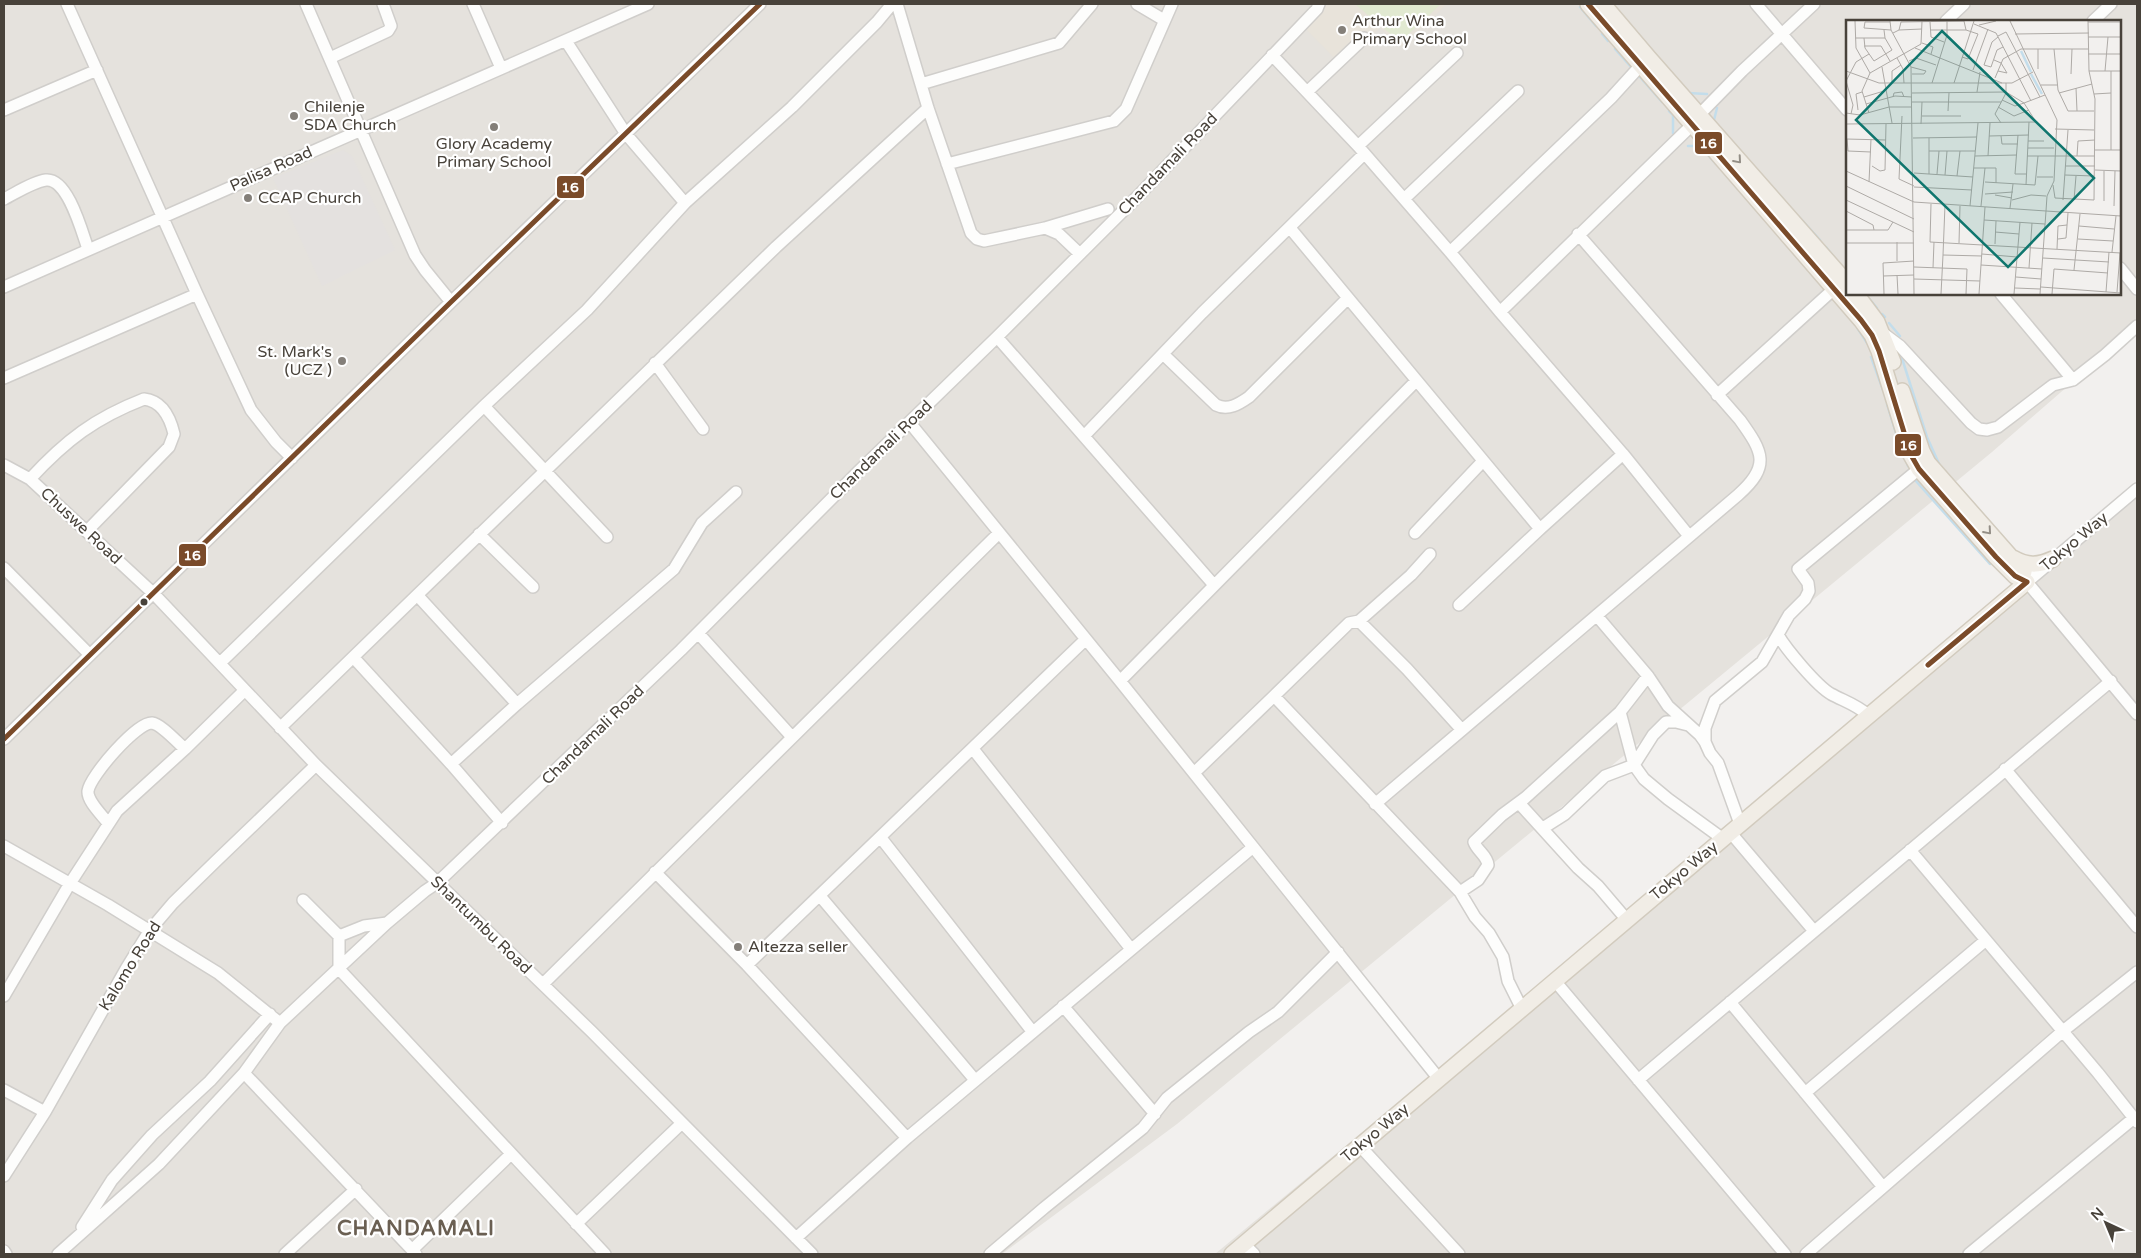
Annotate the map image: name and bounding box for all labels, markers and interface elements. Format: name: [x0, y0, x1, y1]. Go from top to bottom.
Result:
place label: Arthur Wina Primary School: [1352, 11, 1467, 49]
inset map: [1846, 20, 2121, 295]
marker: Arthur Wina Primary School: [1336, 24, 1348, 36]
place label: Chilenje SDA Church: [304, 97, 396, 135]
street label: Chandamali Road: [1114, 109, 1222, 219]
marker: Chilenje SDA Church: [288, 110, 300, 122]
marker: Glory Academy Primary School: [488, 121, 500, 133]
line badge: 16: [1694, 131, 1723, 155]
place label: Glory Academy Primary School: [436, 134, 553, 172]
text: 16: [1699, 135, 1717, 152]
street label: Palisa Road: [227, 142, 315, 196]
one-way arrow: [1732, 154, 1741, 163]
line badge: 16: [556, 175, 585, 199]
text: 16: [561, 179, 579, 196]
place label: CCAP Church: [258, 188, 361, 208]
marker: CCAP Church: [242, 192, 254, 204]
place label: St. Mark's (UCZ ): [258, 342, 332, 380]
marker: St. Mark's (UCZ ): [336, 355, 348, 367]
street label: Chandamali Road: [826, 396, 936, 504]
line badge: 16: [1894, 433, 1922, 457]
text: 16: [1899, 437, 1917, 454]
street label: Chuswe Road: [36, 483, 126, 569]
street label: Tokyo Way: [2036, 508, 2112, 576]
one-way arrow: [1982, 525, 1991, 534]
line badge: 16: [178, 543, 207, 567]
text: 16: [183, 547, 201, 564]
unlabelled marker: [139, 597, 149, 607]
street label: Chandamali Road: [538, 681, 648, 789]
street label: Tokyo Way: [1646, 837, 1722, 905]
street label: Shantumbu Road: [426, 872, 536, 978]
street label: Kalomo Road: [94, 917, 166, 1015]
place label: Altezza seller: [748, 937, 849, 957]
marker: Altezza seller: [732, 941, 744, 953]
street label: Tokyo Way: [1337, 1099, 1413, 1167]
north arrow: [2081, 1198, 2131, 1248]
text: N: [2087, 1204, 2107, 1224]
district label: CHANDAMALI: [337, 1216, 495, 1241]

